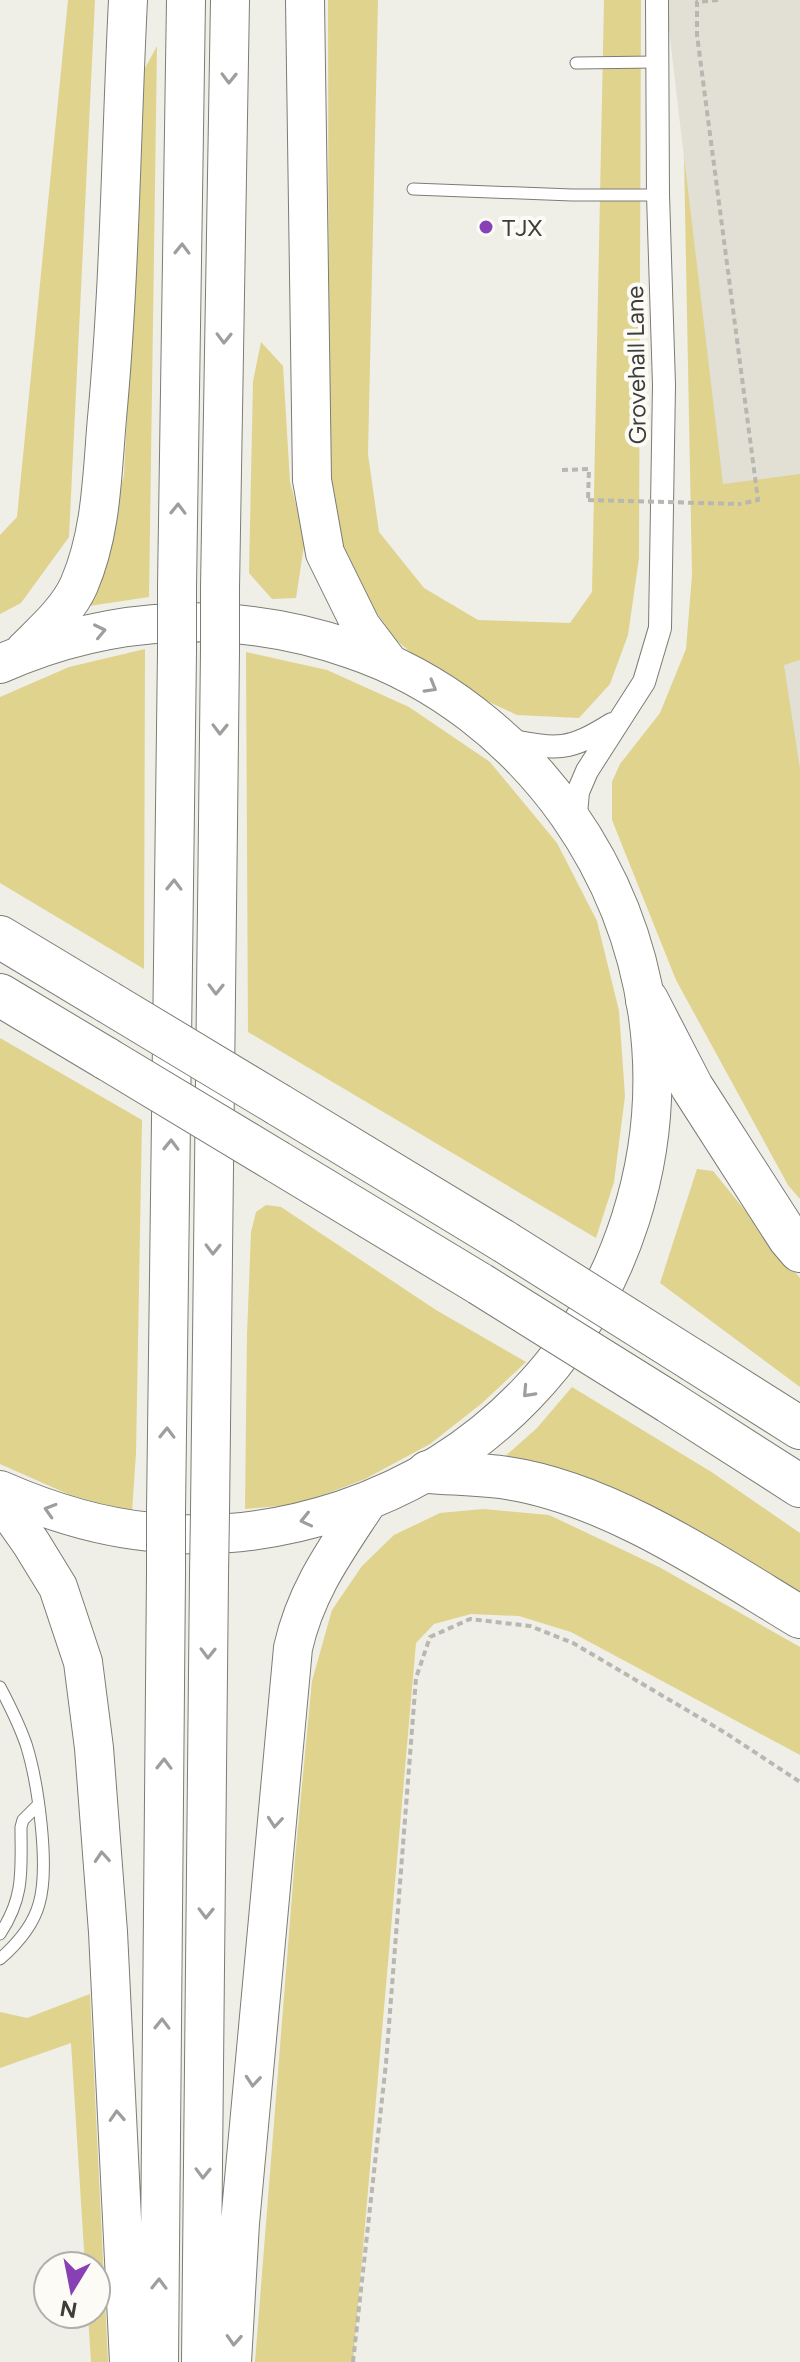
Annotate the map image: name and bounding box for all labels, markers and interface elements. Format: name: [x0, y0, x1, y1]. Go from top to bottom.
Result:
one-way arrow: [220, 72, 237, 85]
place label: TJX: [502, 213, 543, 242]
marker: TJX: [477, 218, 495, 236]
one-way arrow: [174, 242, 191, 255]
street label: Grovehall Lane: [620, 285, 652, 445]
one-way arrow: [215, 332, 233, 345]
one-way arrow: [170, 502, 187, 515]
one-way arrow: [93, 623, 107, 640]
one-way arrow: [422, 677, 437, 693]
one-way arrow: [211, 723, 228, 736]
one-way arrow: [165, 878, 183, 891]
one-way arrow: [208, 983, 225, 996]
one-way arrow: [162, 1138, 180, 1151]
one-way arrow: [204, 1243, 222, 1256]
one-way arrow: [523, 1382, 537, 1397]
one-way arrow: [158, 1426, 176, 1439]
one-way arrow: [44, 1503, 58, 1519]
one-way arrow: [300, 1511, 314, 1528]
one-way arrow: [199, 1647, 217, 1660]
one-way arrow: [155, 1757, 173, 1770]
one-way arrow: [267, 1816, 284, 1829]
one-way arrow: [94, 1850, 111, 1863]
one-way arrow: [197, 1907, 214, 1920]
one-way arrow: [153, 2017, 171, 2030]
one-way arrow: [244, 2075, 261, 2088]
one-way arrow: [109, 2109, 126, 2122]
one-way arrow: [194, 2167, 212, 2180]
north arrow: [32, 2250, 112, 2330]
one-way arrow: [150, 2277, 168, 2290]
text: N: [58, 2294, 79, 2324]
one-way arrow: [225, 2334, 242, 2347]

